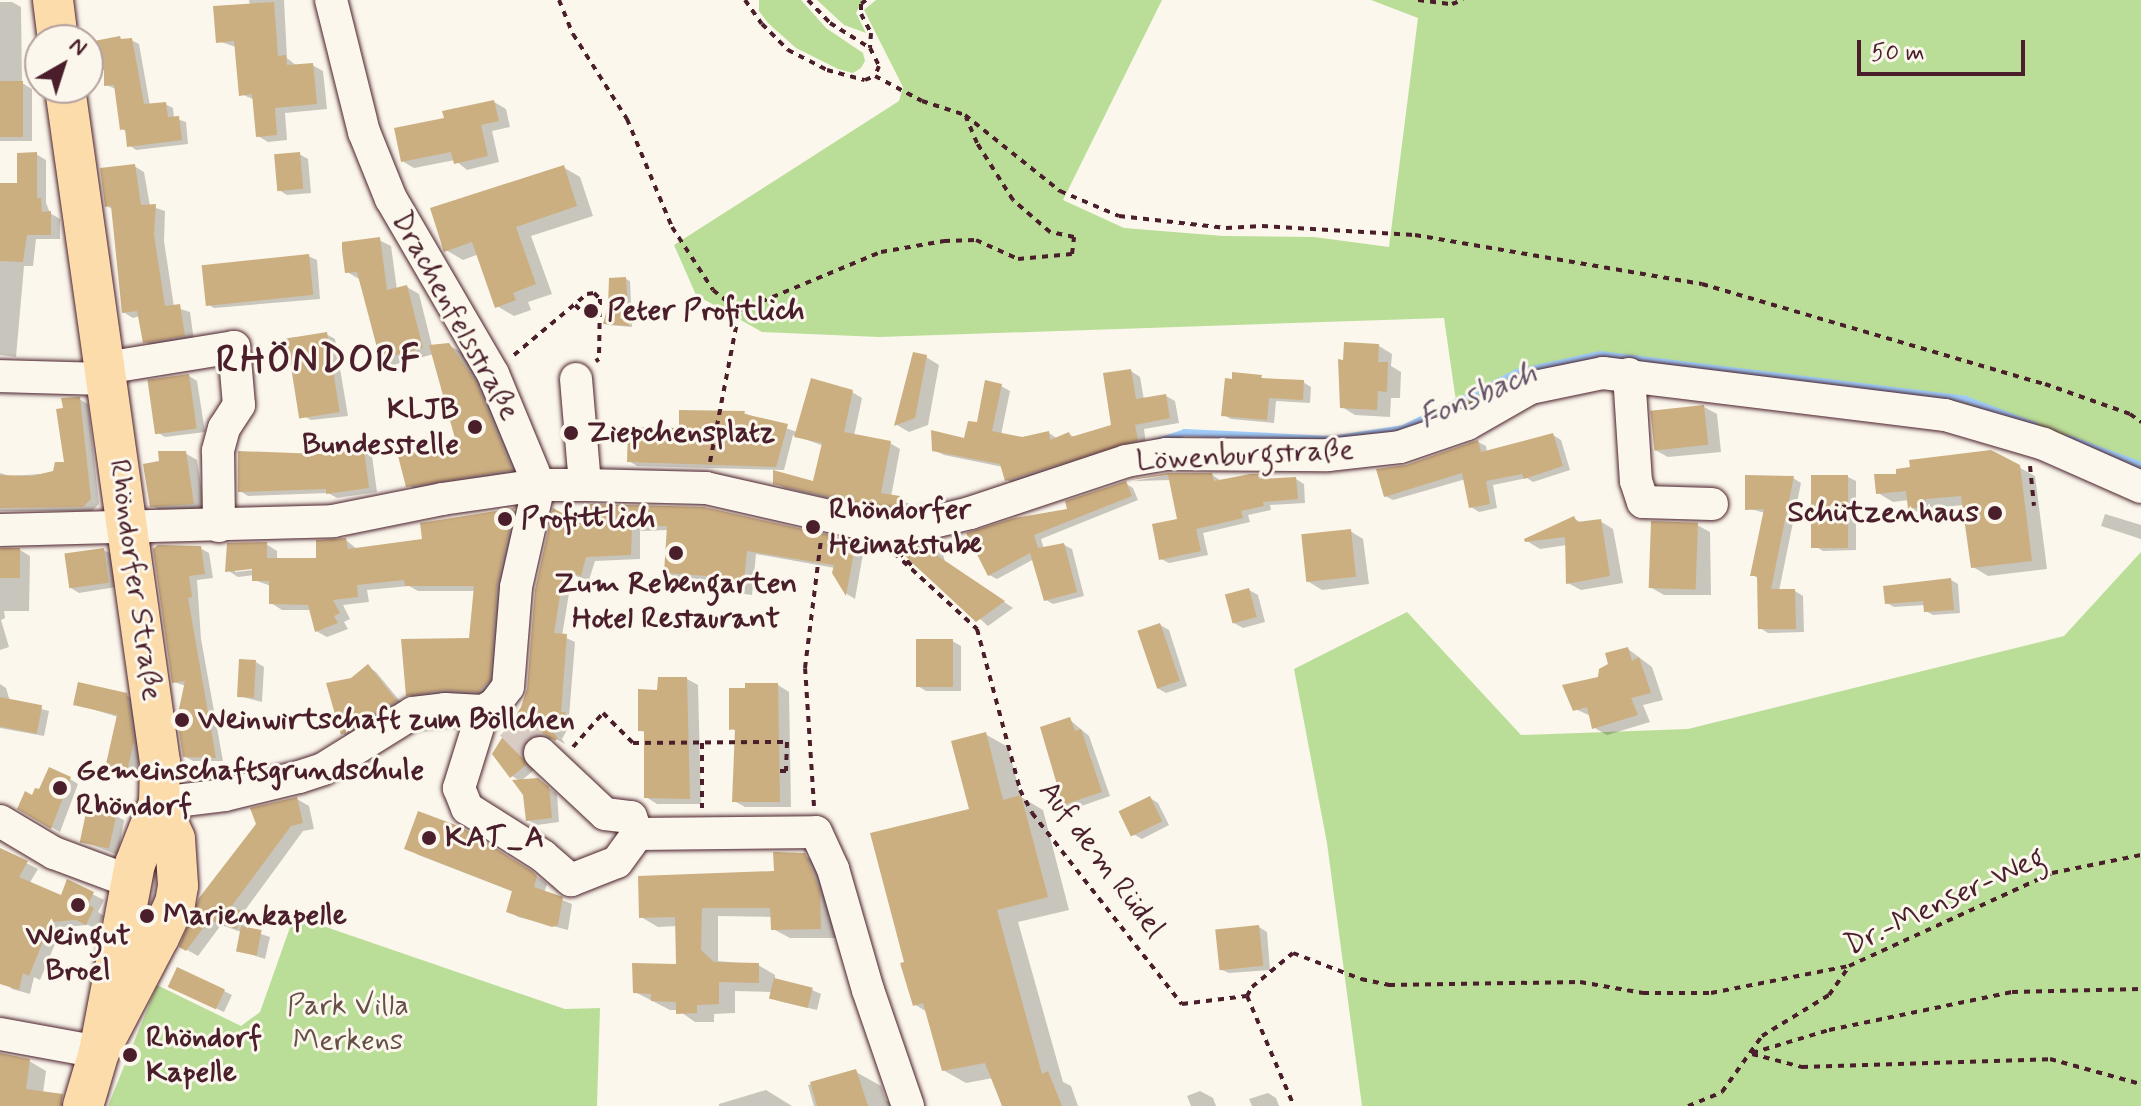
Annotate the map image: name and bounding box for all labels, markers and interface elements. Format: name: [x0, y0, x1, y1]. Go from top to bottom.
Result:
north arrow: [24, 24, 104, 104]
scale bar: [1861, 24, 2029, 74]
text: N: [63, 31, 92, 62]
text: 50 m: [1871, 38, 1925, 69]
street label: Drachenfelsstraße: [383, 205, 527, 427]
place label: Peter Profitlich: [607, 293, 805, 329]
marker: Peter Profitlich: [582, 302, 600, 320]
district label: RHÖNDORF: [217, 338, 421, 384]
water label: Fonsbach: [1413, 354, 1543, 438]
place label: KLJB Bundesstelle: [302, 392, 459, 462]
place label: Ziepchensplatz: [587, 415, 775, 451]
marker: KLJB Bundesstelle: [466, 418, 484, 436]
marker: Ziepchensplatz: [562, 424, 580, 442]
street label: Löwenburgstraße: [1135, 432, 1355, 480]
street label: Rhöndorfer Straße: [101, 459, 169, 701]
place label: Rhöndorfer Heimatstube: [829, 492, 982, 562]
place label: Schützenhaus: [1787, 495, 1979, 531]
place label: Profittlich: [521, 501, 655, 537]
marker: Schützenhaus: [1986, 504, 2004, 522]
marker: Profittlich: [496, 510, 514, 528]
marker: Rhöndorfer Heimatstube: [804, 518, 822, 536]
marker: Zum Rebengarten Hotel Restaurant: [667, 544, 685, 562]
place label: Zum Rebengarten Hotel Restaurant: [555, 566, 797, 636]
place label: Weinwirtschaft zum Böllchen: [198, 702, 580, 738]
marker: Weinwirtschaft zum Böllchen: [173, 711, 191, 729]
place label: Gemeinschaftsgrundschule Rhöndorf: [76, 753, 424, 824]
street label: Auf dem Rüdel: [1032, 776, 1170, 944]
marker: Gemeinschaftsgrundschule Rhöndorf: [51, 779, 69, 797]
place label: KAT_A: [445, 820, 544, 856]
marker: KAT_A: [420, 829, 438, 847]
street label: Dr.-Menser-Weg: [1839, 840, 2051, 964]
marker: Weingut Broel: [69, 896, 87, 914]
place label: Marienkapelle: [163, 898, 347, 934]
marker: Marienkapelle: [138, 907, 156, 925]
place label: Weingut Broel: [26, 918, 130, 988]
park label: Park Villa Merkens: [287, 988, 409, 1058]
place label: Rhöndorf Kapelle: [146, 1020, 262, 1090]
marker: Rhöndorf Kapelle: [121, 1046, 139, 1064]

